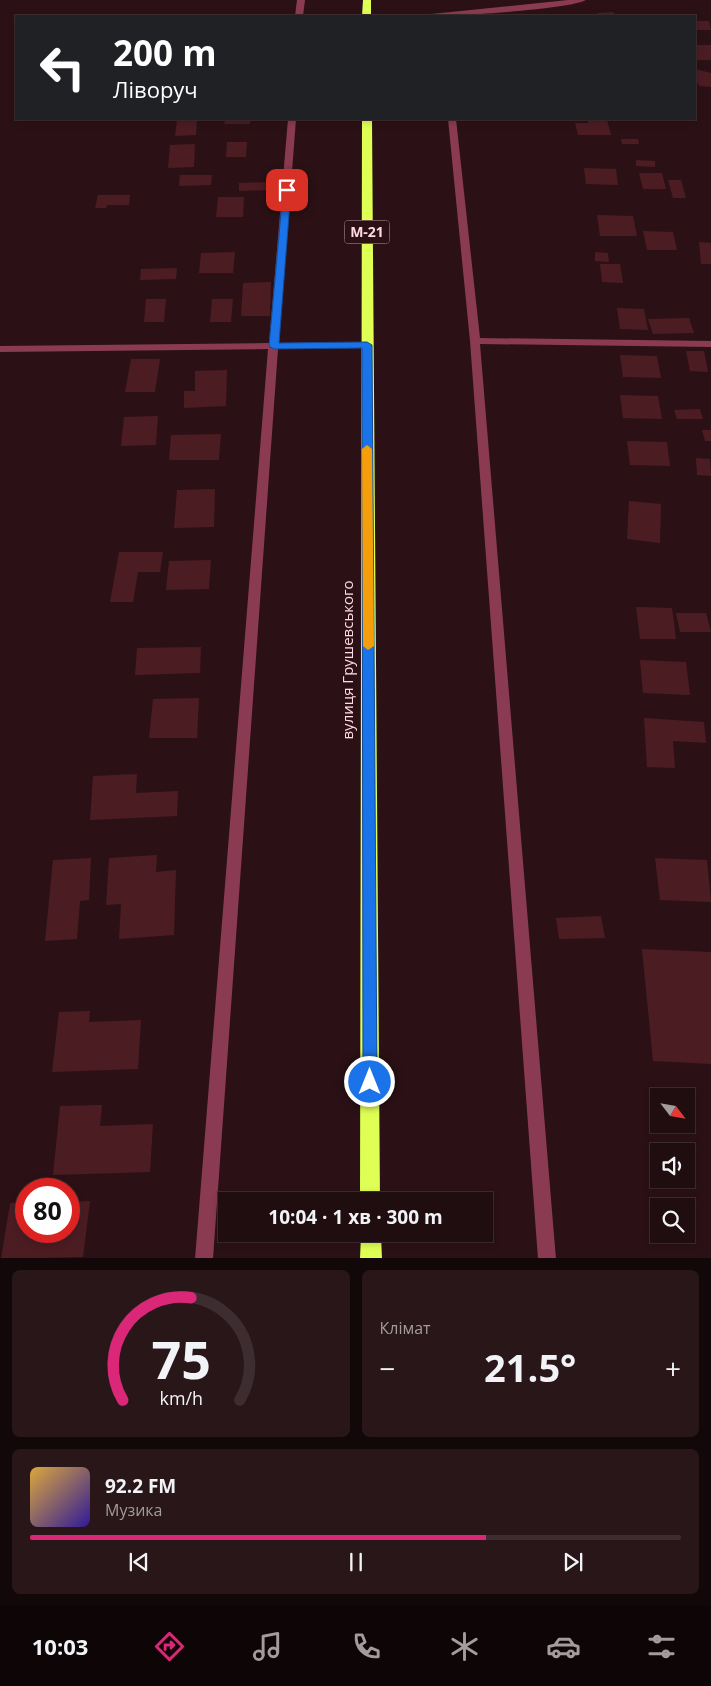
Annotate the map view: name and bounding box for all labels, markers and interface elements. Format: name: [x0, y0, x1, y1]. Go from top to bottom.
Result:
text: 200 m: [113, 29, 217, 76]
icon: left: [30, 35, 95, 100]
text: Ліворуч: [113, 74, 198, 104]
pin: [266, 169, 308, 211]
icon: arrive: [273, 176, 301, 204]
road number: М-21: [344, 220, 390, 243]
street label: вулиця Грушевського: [337, 580, 357, 740]
position arrow: [343, 1055, 395, 1107]
north arrow: [650, 1088, 695, 1132]
map controls: [650, 1088, 695, 1243]
button: sound: [650, 1143, 695, 1188]
speed limit sign: 80: [15, 1178, 80, 1243]
button: search: [650, 1198, 695, 1243]
text: 10:04 · 1 хв · 300 m: [268, 1204, 443, 1230]
text: Клімат: [380, 1317, 431, 1339]
text: 75: [151, 1323, 210, 1394]
text: 21.5°: [484, 1341, 576, 1393]
text: −: [380, 1349, 396, 1387]
text: +: [665, 1349, 681, 1387]
text: km/h: [159, 1386, 202, 1410]
text: 92.2 FM: [105, 1473, 176, 1499]
text: Музика: [105, 1499, 162, 1521]
icon: previous: [125, 1548, 153, 1576]
icon: pause: [342, 1548, 370, 1576]
icon: next: [559, 1548, 587, 1576]
icon: directions: [152, 1629, 187, 1664]
icon: music: [250, 1629, 285, 1664]
icon: phone: [349, 1629, 384, 1664]
icon: climate: [447, 1629, 482, 1664]
icon: car: [546, 1629, 581, 1664]
icon: filters: [644, 1629, 679, 1664]
text: 10:03: [32, 1631, 88, 1661]

